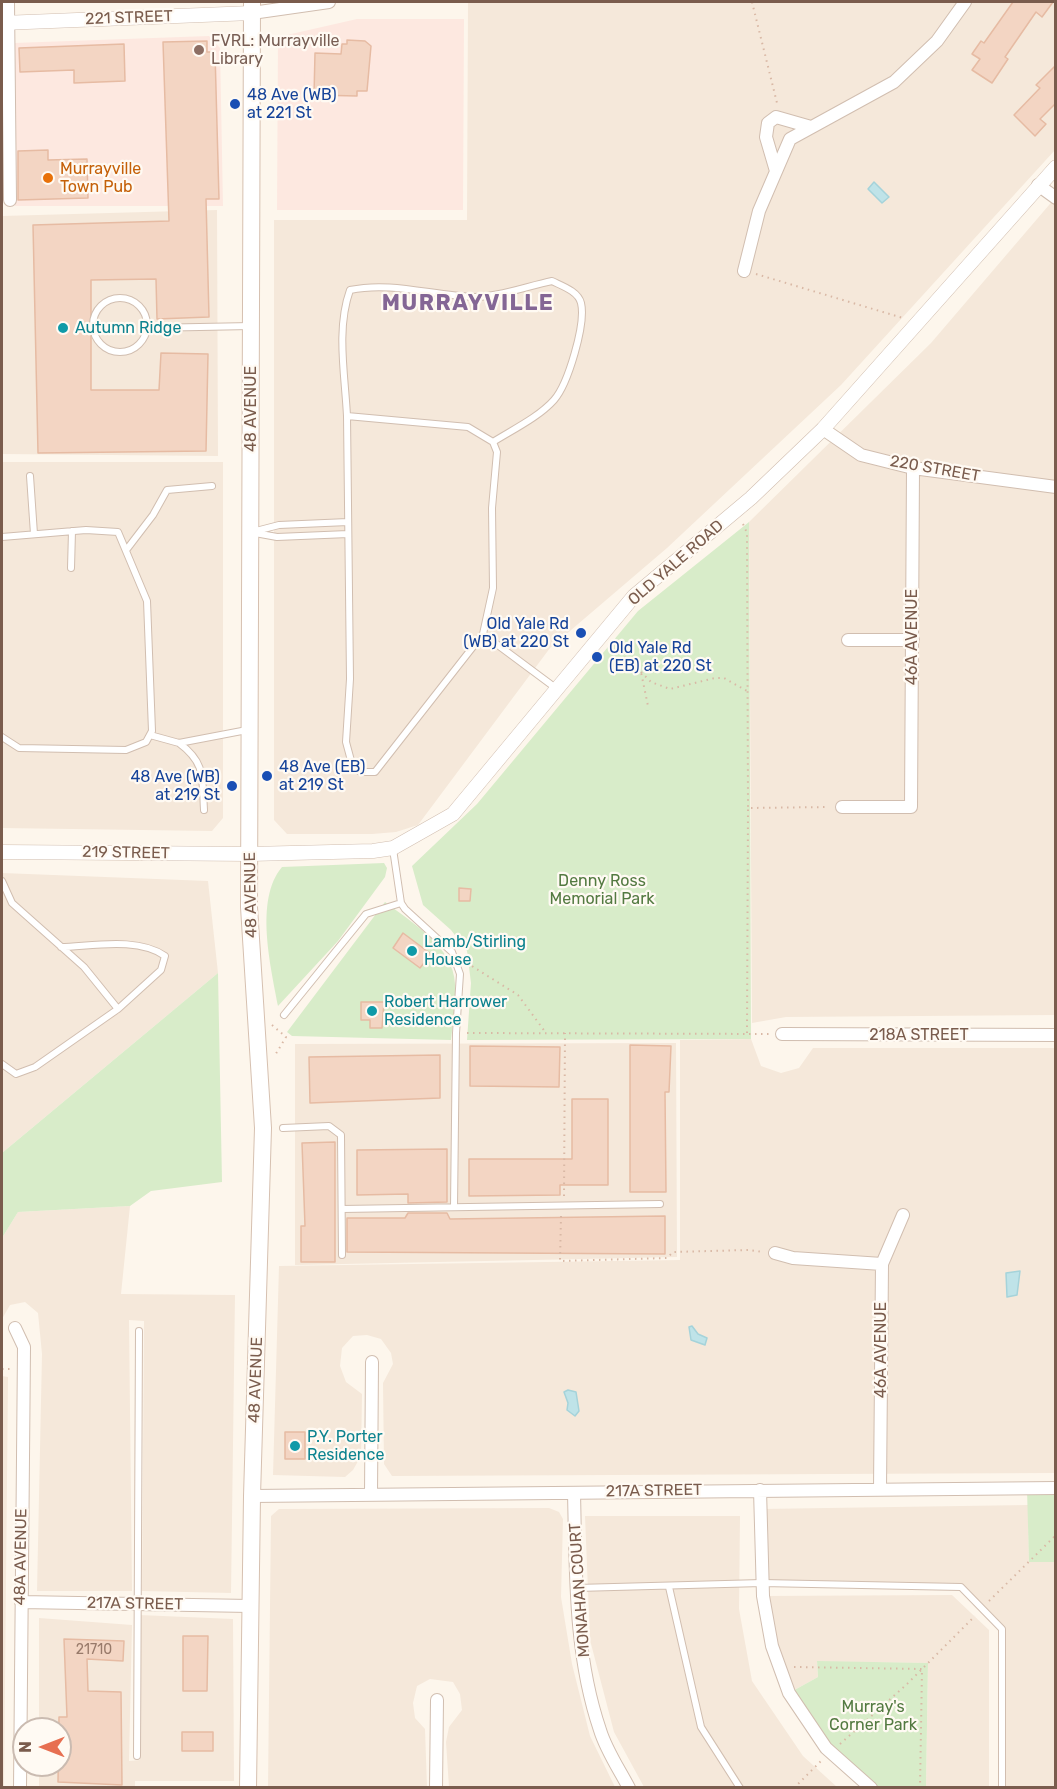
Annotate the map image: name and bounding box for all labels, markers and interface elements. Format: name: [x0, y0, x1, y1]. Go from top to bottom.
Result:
street label: 221 STREET: [85, 7, 173, 29]
place label: FVRL: Murrayville Library: [211, 31, 340, 69]
marker: FVRL: Murrayville Library: [192, 43, 206, 57]
place label: 48 Ave (WB) at 221 St: [247, 85, 337, 123]
marker: 48 Ave (WB) at 221 St: [228, 97, 242, 111]
place label: Murrayville Town Pub: [60, 159, 141, 197]
marker: Murrayville Town Pub: [41, 171, 55, 185]
district label: MURRAYVILLE: [382, 291, 554, 317]
place label: Autumn Ridge: [75, 318, 181, 338]
marker: Autumn Ridge: [56, 321, 70, 335]
street label: 48 AVENUE: [241, 366, 261, 452]
street label: 220 STREET: [888, 452, 982, 486]
street label: OLD YALE ROAD: [624, 516, 728, 610]
street label: 46A AVENUE: [902, 589, 922, 685]
place label: Old Yale Rd (WB) at 220 St: [463, 614, 569, 652]
marker: Old Yale Rd (WB) at 220 St: [574, 626, 588, 640]
place label: Old Yale Rd (EB) at 220 St: [609, 638, 712, 676]
marker: Old Yale Rd (EB) at 220 St: [590, 650, 604, 664]
place label: 48 Ave (EB) at 219 St: [279, 757, 366, 795]
place label: 48 Ave (WB) at 219 St: [130, 767, 220, 805]
marker: 48 Ave (EB) at 219 St: [260, 769, 274, 783]
marker: 48 Ave (WB) at 219 St: [225, 779, 239, 793]
street label: 219 STREET: [82, 843, 170, 863]
street label: 48 AVENUE: [241, 852, 261, 938]
park label: Denny Ross Memorial Park: [550, 871, 654, 909]
place label: Lamb/Stirling House: [424, 932, 526, 970]
marker: Lamb/Stirling House: [405, 944, 419, 958]
place label: Robert Harrower Residence: [384, 992, 507, 1030]
marker: Robert Harrower Residence: [365, 1004, 379, 1018]
street label: 218A STREET: [869, 1025, 969, 1045]
street label: 46A AVENUE: [871, 1302, 891, 1398]
street label: 48 AVENUE: [245, 1337, 267, 1423]
place label: P.Y. Porter Residence: [307, 1427, 384, 1465]
marker: P.Y. Porter Residence: [288, 1439, 302, 1453]
street label: 217A STREET: [606, 1481, 702, 1501]
street label: 48A AVENUE: [11, 1508, 31, 1606]
street label: MONAHAN COURT: [566, 1522, 594, 1658]
street label: 217A STREET: [87, 1594, 183, 1614]
house number: 21710: [76, 1642, 112, 1658]
park label: Murray's Corner Park: [829, 1697, 917, 1735]
north arrow: [12, 1717, 72, 1777]
text: N: [16, 1741, 35, 1753]

